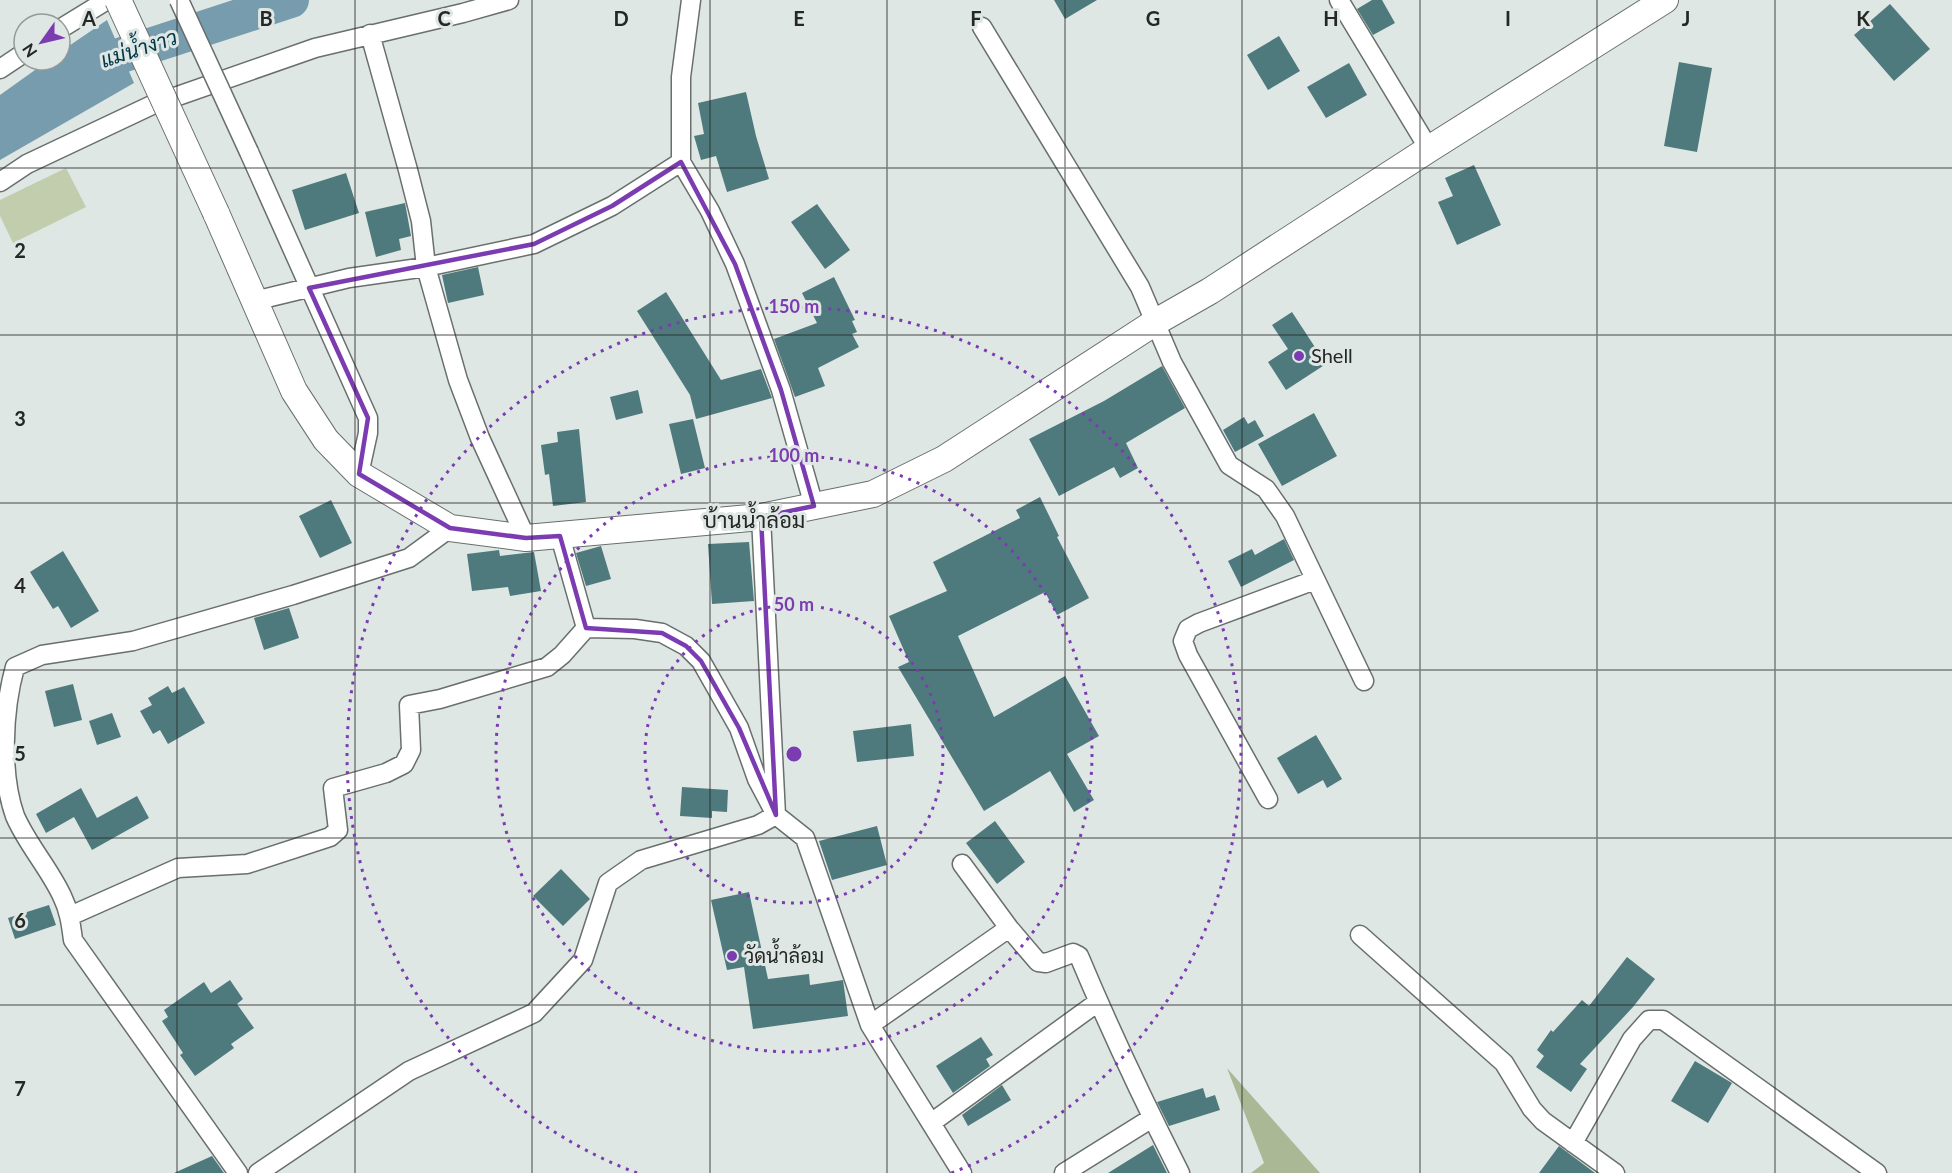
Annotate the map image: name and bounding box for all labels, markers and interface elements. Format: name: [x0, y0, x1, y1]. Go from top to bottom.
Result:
text: A: [81, 6, 96, 30]
text: B: [259, 6, 273, 30]
text: C: [437, 6, 451, 30]
text: D: [613, 6, 629, 30]
text: E: [793, 6, 805, 30]
text: F: [970, 6, 982, 30]
text: G: [1146, 6, 1160, 30]
text: H: [1323, 6, 1339, 30]
text: I: [1505, 6, 1511, 30]
text: J: [1682, 6, 1690, 30]
text: K: [1856, 6, 1870, 30]
north arrow: [12, 12, 72, 72]
water label: แม่น้ำงาว: [96, 20, 180, 72]
text: N: [18, 40, 40, 61]
text: 2: [14, 238, 26, 262]
text: 150 m: [769, 295, 819, 317]
place label: Shell: [1311, 343, 1353, 367]
marker: Shell: [1292, 349, 1306, 363]
text: 3: [14, 406, 26, 430]
text: 100 m: [769, 444, 819, 466]
district label: บ้านน้ำล้อม: [703, 501, 805, 533]
text: 4: [14, 573, 26, 597]
text: 50 m: [774, 593, 814, 615]
text: 5: [14, 741, 26, 765]
centre of rings: [784, 744, 804, 764]
text: 6: [14, 908, 26, 932]
place label: วัดน้ำล้อม: [744, 938, 824, 967]
marker: วัดน้ำล้อม: [725, 949, 739, 963]
text: 7: [14, 1076, 26, 1100]

